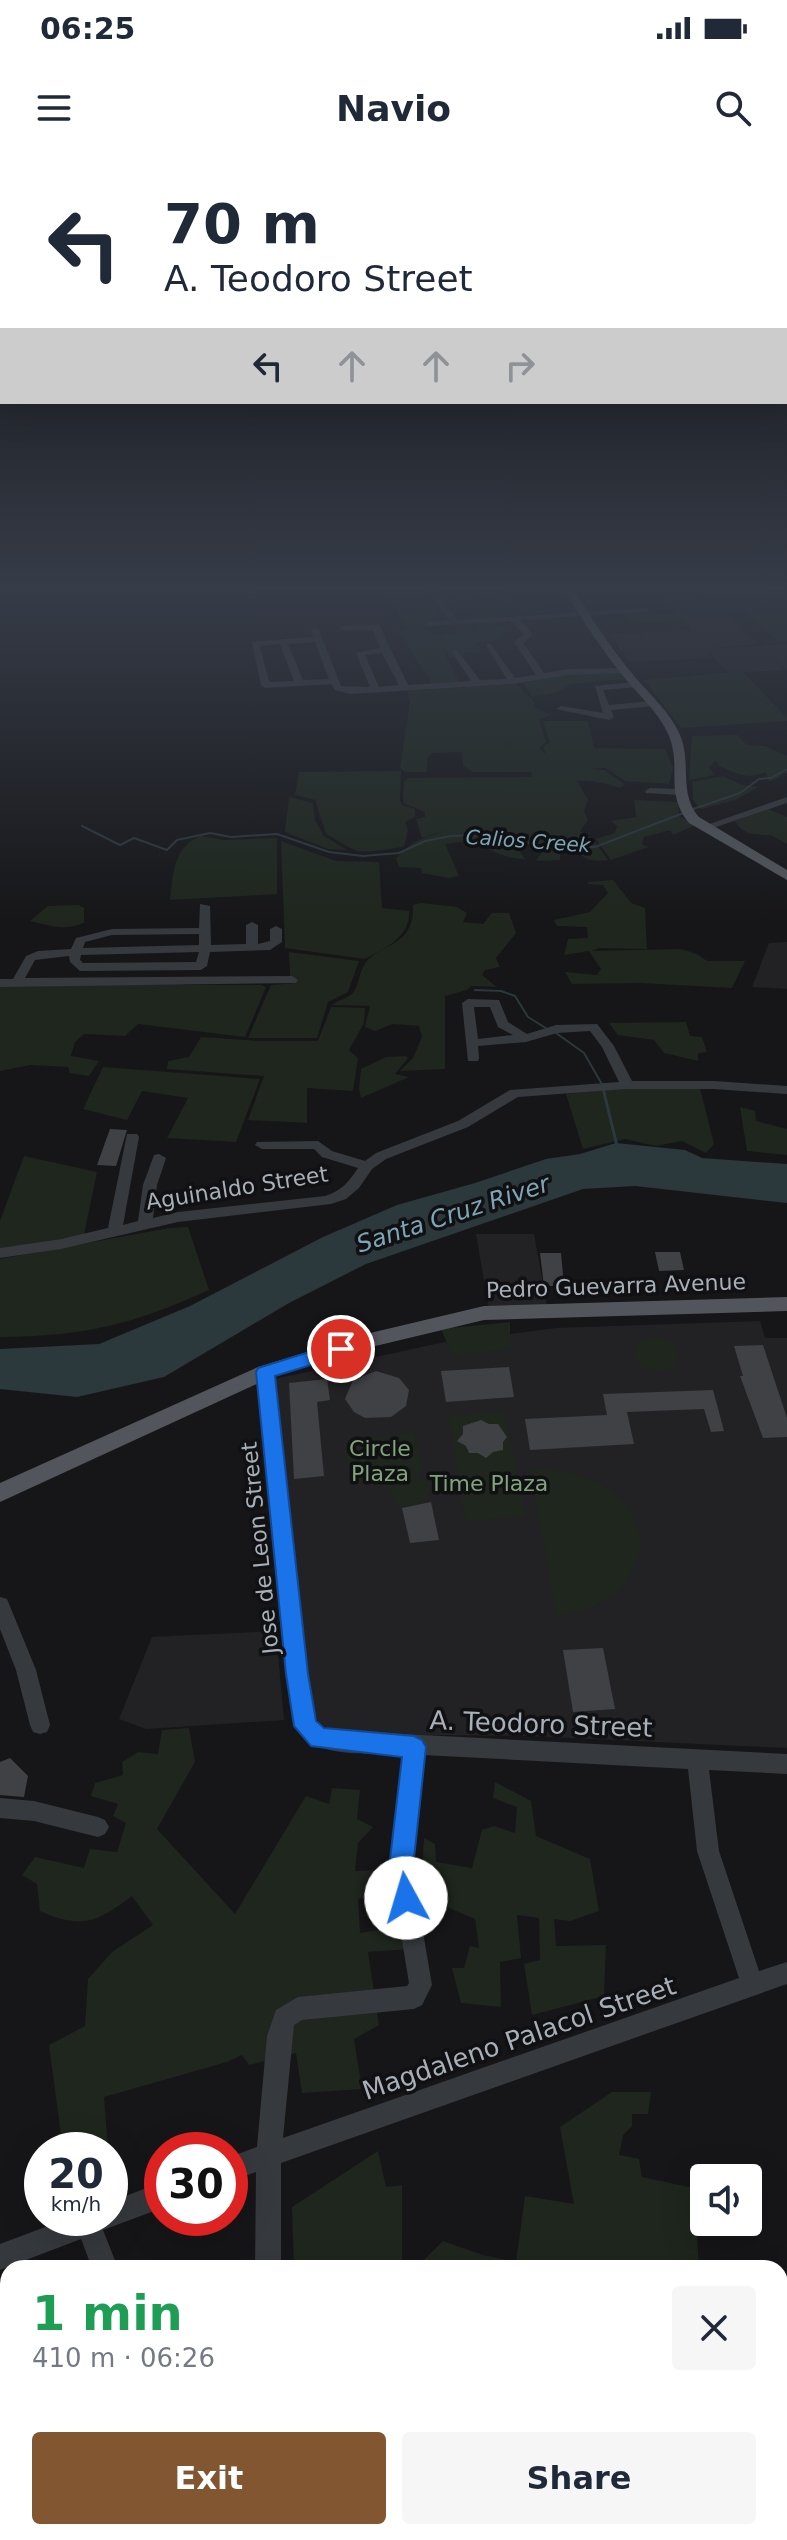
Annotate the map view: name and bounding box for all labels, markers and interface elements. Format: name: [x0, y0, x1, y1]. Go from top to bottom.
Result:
text: 06:25: [40, 11, 136, 46]
icon: menu: [32, 86, 76, 130]
icon: search: [711, 86, 755, 130]
text: Navio: [336, 88, 451, 129]
text: 70 m: [164, 191, 320, 256]
icon: left: [32, 192, 136, 296]
text: A. Teodoro Street: [164, 258, 473, 299]
icon: left: [246, 344, 290, 388]
icon: ahead: [330, 344, 374, 388]
icon: ahead: [414, 344, 458, 388]
icon: right: [498, 344, 542, 388]
water label: Calios Creek: [465, 825, 592, 857]
street label: Aguinaldo Street: [144, 1161, 330, 1215]
water label: Santa Cruz River: [353, 1169, 555, 1258]
street label: Pedro Guevarra Avenue: [486, 1269, 746, 1303]
pin: [307, 1315, 375, 1383]
icon: arrive: [319, 1327, 363, 1371]
park label: Circle Plaza: [349, 1436, 411, 1486]
street label: Jose de Leon Street: [236, 1440, 284, 1657]
park label: Time Plaza: [429, 1471, 548, 1496]
street label: A. Teodoro Street: [429, 1705, 653, 1743]
position arrow: [364, 1856, 448, 1940]
street label: Magdaleno Palacol Street: [358, 1970, 680, 2106]
speed limit sign: 30: [144, 2132, 248, 2236]
text: 20: [48, 2151, 104, 2197]
map controls: [690, 2164, 762, 2236]
button: sound: [690, 2164, 762, 2236]
text: km/h: [51, 2192, 101, 2216]
text: 1 min: [32, 2285, 183, 2341]
button: close: [672, 2286, 756, 2370]
text: 410 m · 06:26: [32, 2343, 215, 2373]
button: Exit: [32, 2432, 386, 2524]
button: Share: [402, 2432, 756, 2524]

